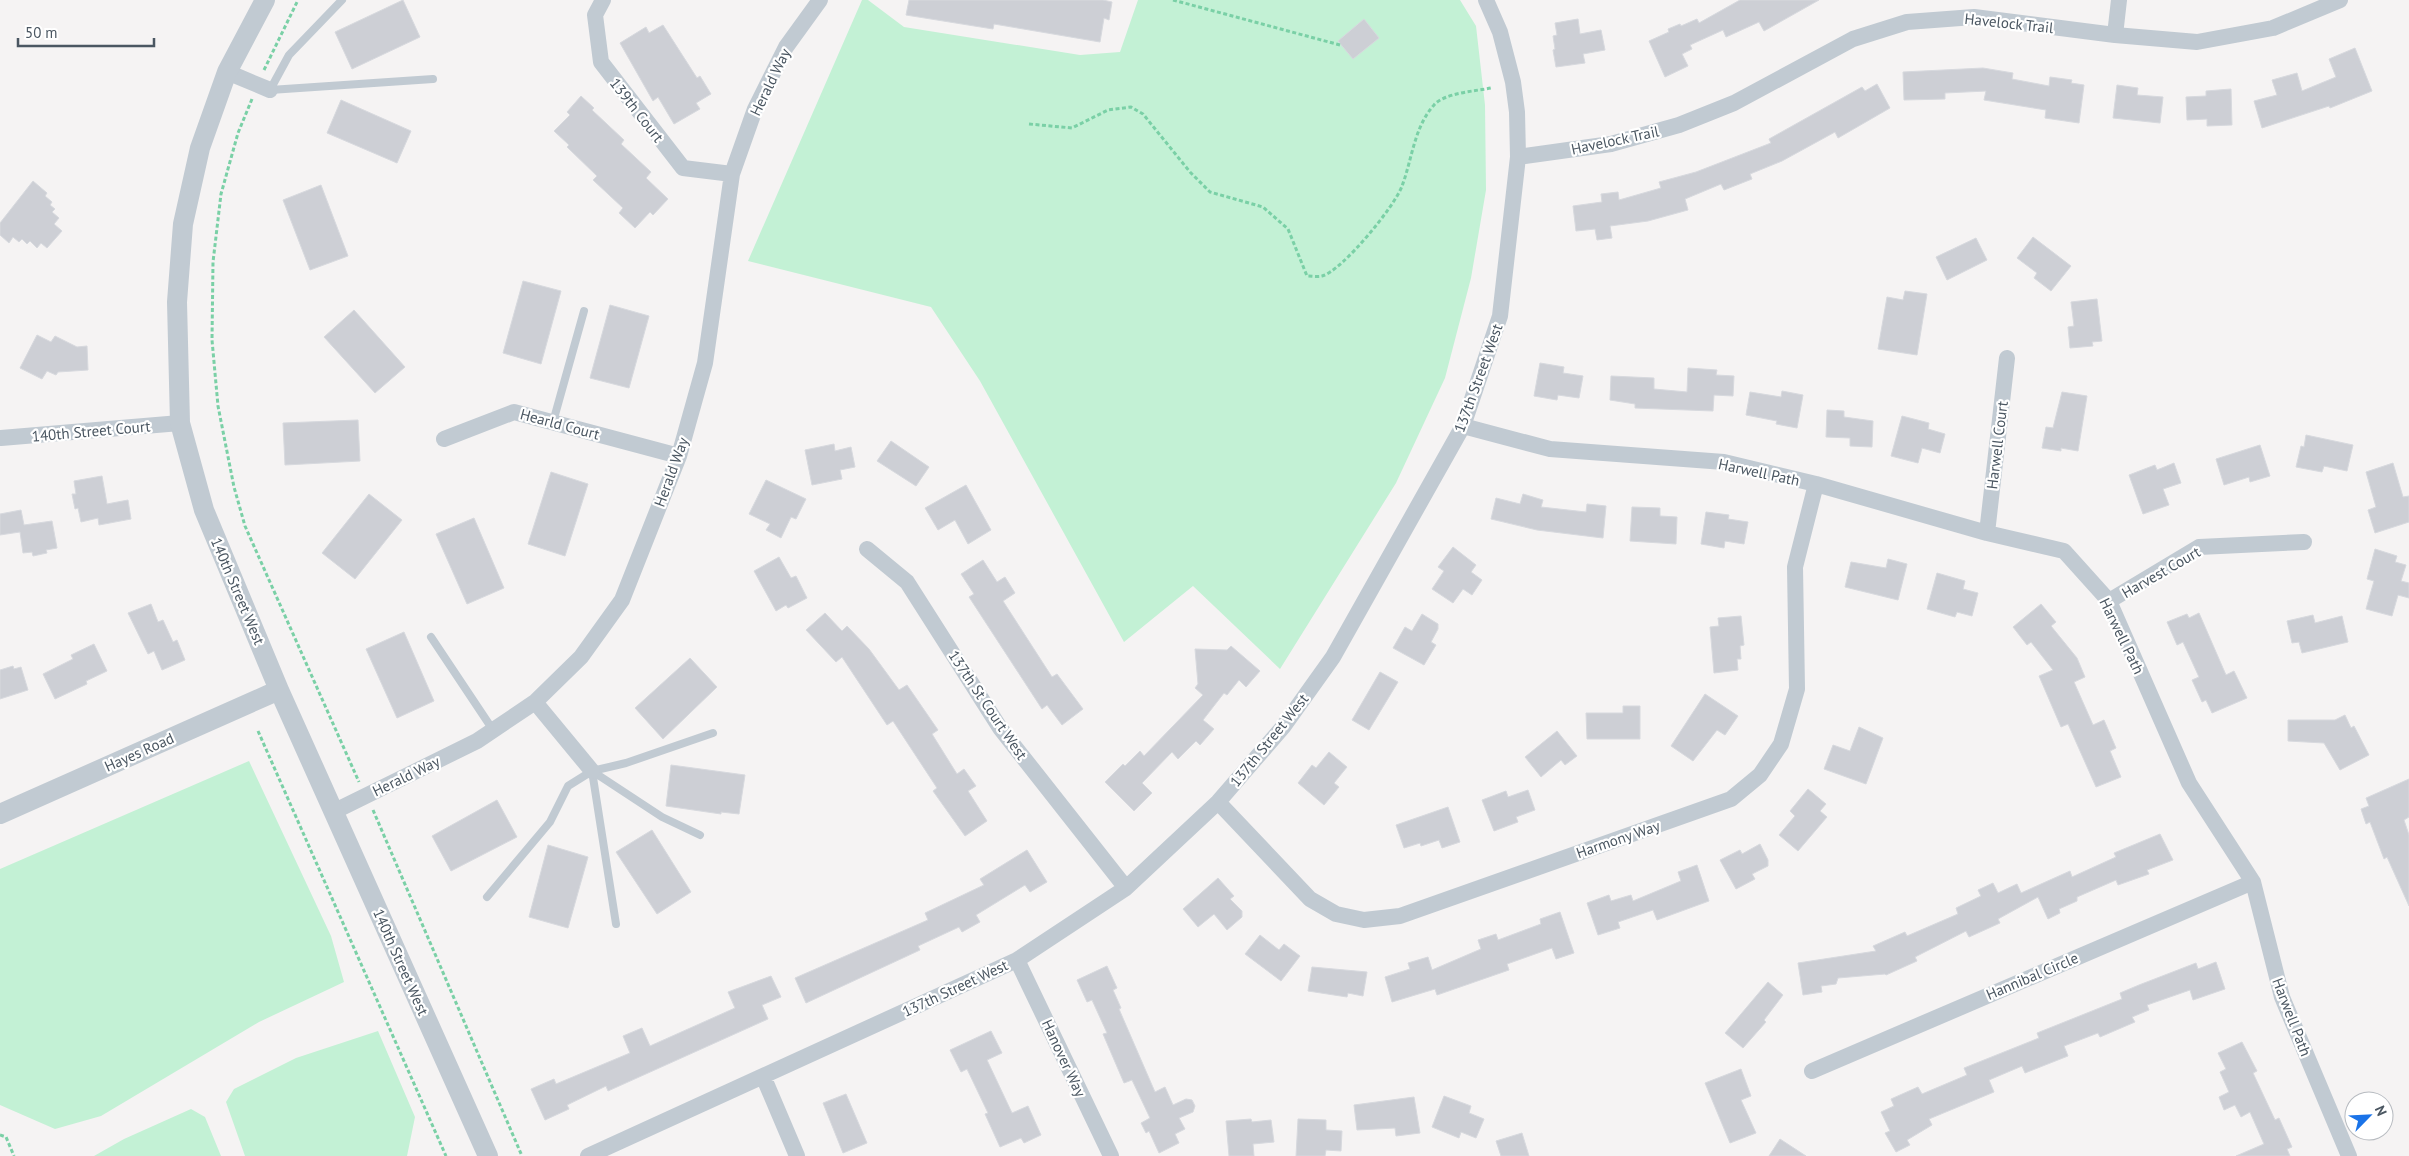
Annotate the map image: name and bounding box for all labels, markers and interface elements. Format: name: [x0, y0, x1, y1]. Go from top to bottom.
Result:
street label: Havelock Trail: [1964, 9, 2055, 37]
scale bar: [18, 15, 154, 47]
text: 50 m: [25, 23, 58, 42]
street label: Herald Way: [746, 45, 794, 119]
street label: 139th Court: [606, 74, 668, 146]
street label: Havelock Trail: [1569, 121, 1661, 159]
street label: 137th Street West: [1450, 321, 1506, 435]
street label: Harwell Court: [1982, 400, 2012, 490]
street label: Hearld Court: [518, 404, 602, 444]
street label: 140th Street Court: [31, 416, 151, 446]
street label: Herald Way: [650, 435, 692, 509]
street label: Harwell Path: [1717, 454, 1801, 490]
street label: 140th Street West: [207, 535, 269, 647]
street label: Harvest Court: [2118, 542, 2204, 602]
street label: Harwell Path: [2095, 595, 2149, 677]
street label: 137th St Court West: [944, 647, 1032, 763]
street label: 137th Street West: [1226, 690, 1312, 790]
street label: Hayes Road: [101, 728, 177, 776]
street label: Herald Way: [369, 752, 443, 800]
street label: Harmony Way: [1574, 816, 1662, 862]
street label: 140th Street West: [369, 906, 433, 1018]
street label: Hannibal Circle: [1983, 948, 2081, 1004]
street label: 137th Street West: [899, 955, 1011, 1021]
street label: Harwell Path: [2268, 975, 2316, 1059]
street label: Hanover Way: [1038, 1016, 1090, 1100]
north arrow: [2344, 1091, 2394, 1141]
text: N: [2371, 1103, 2391, 1119]

